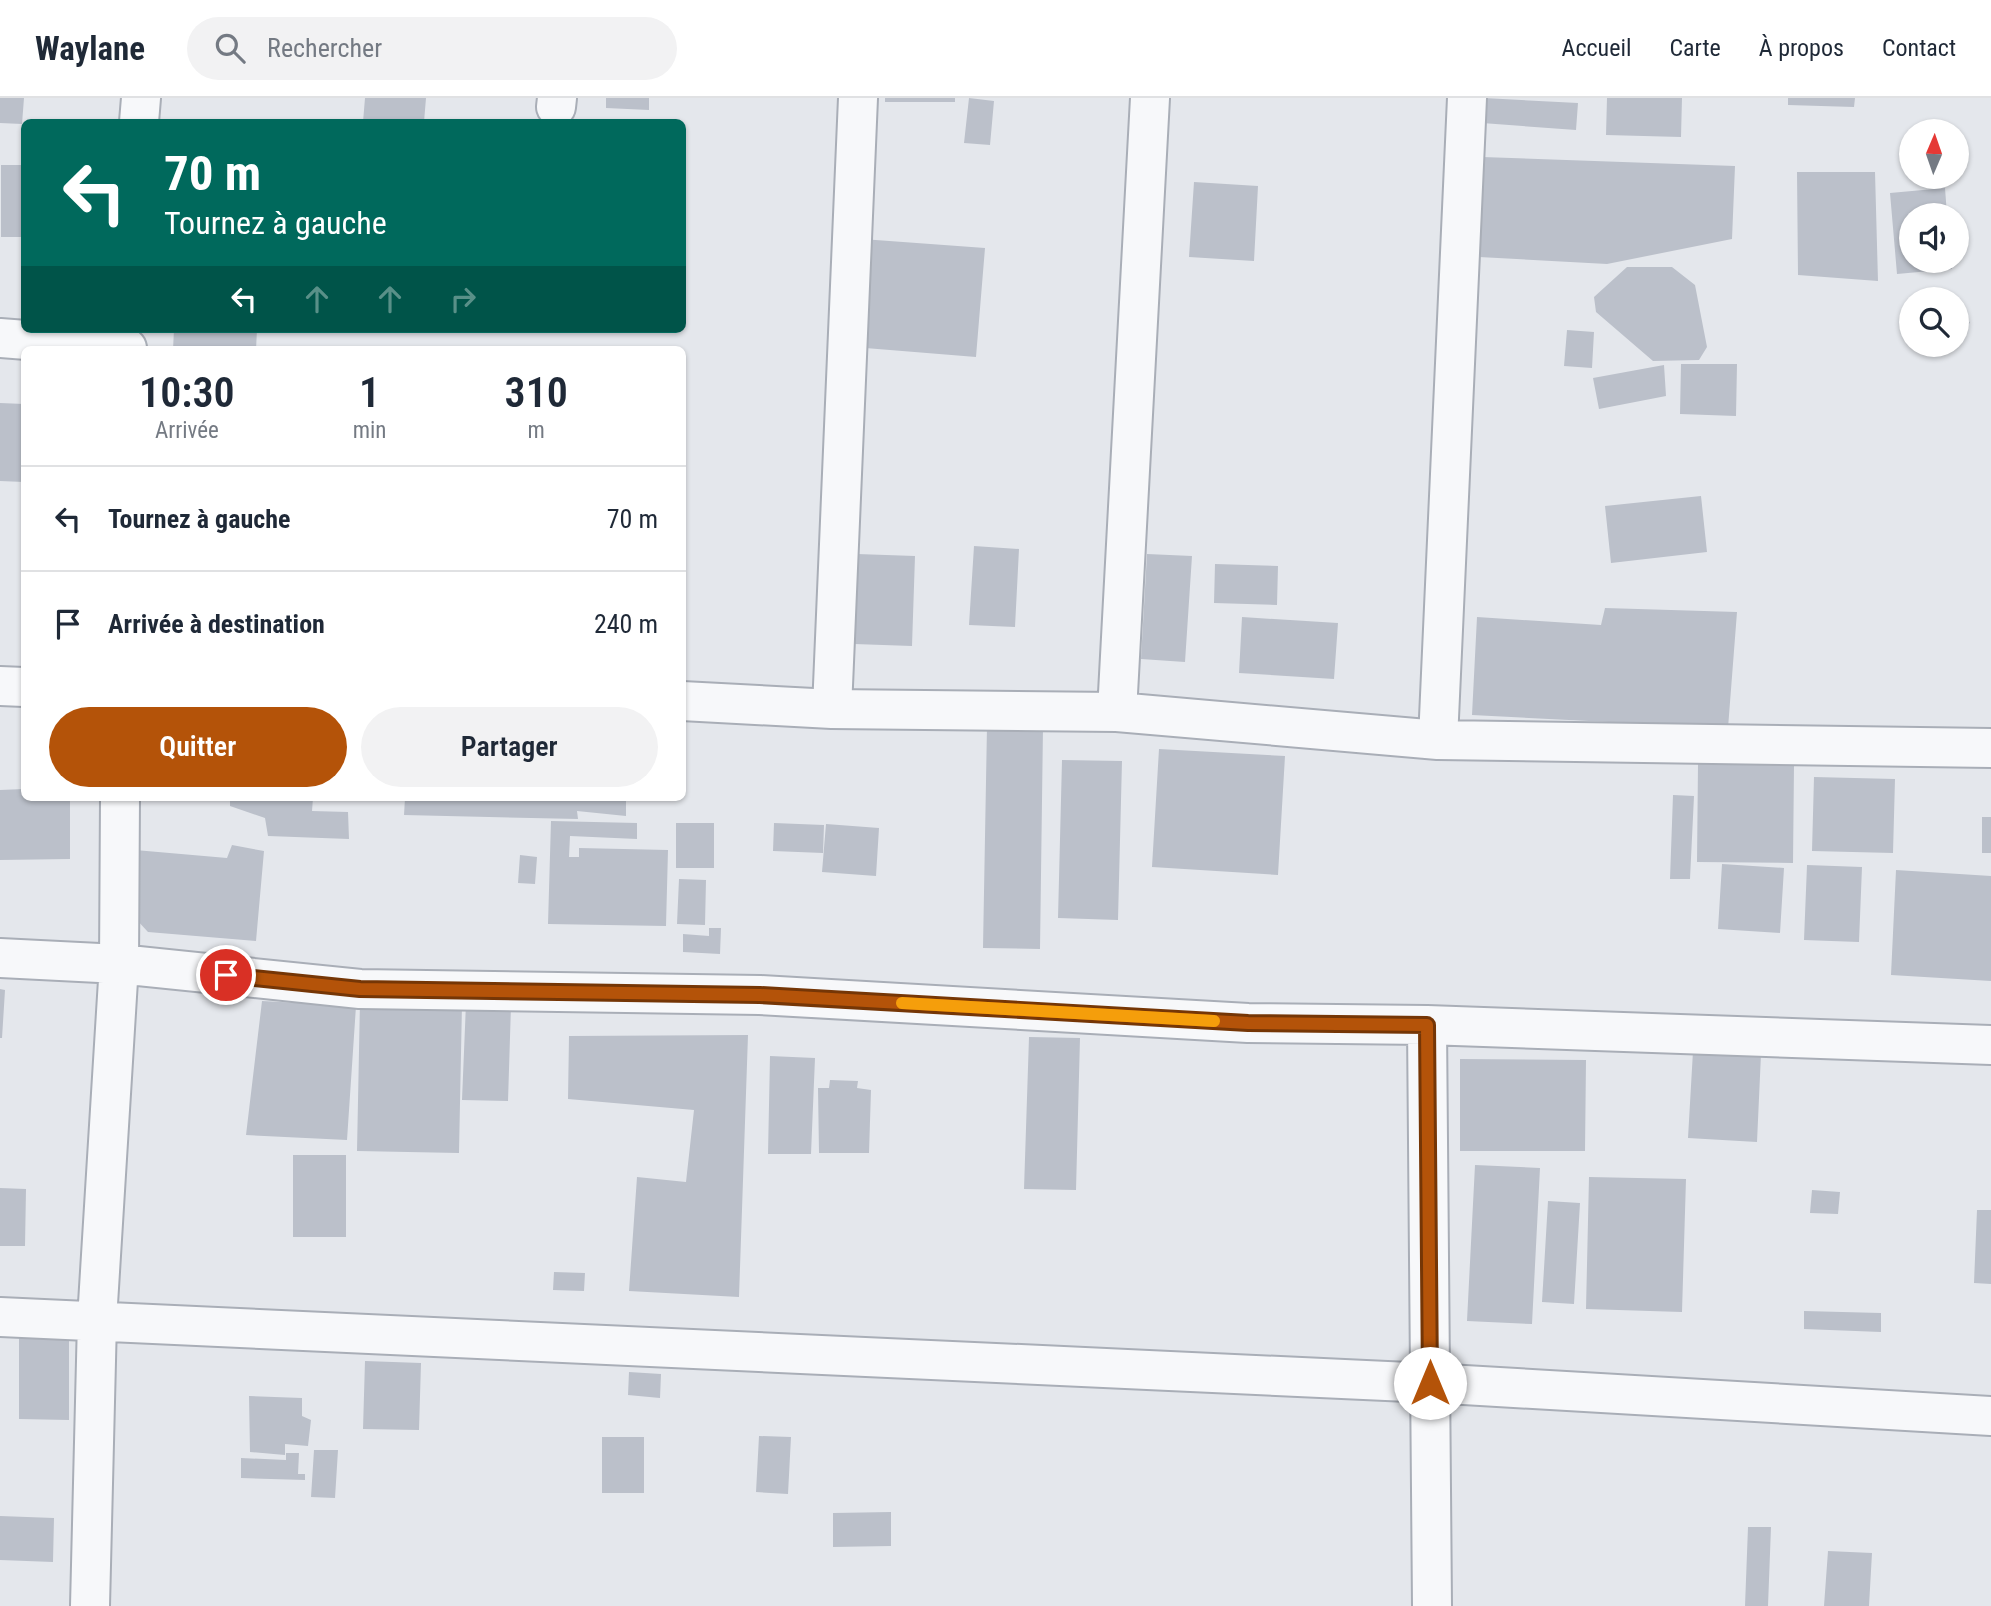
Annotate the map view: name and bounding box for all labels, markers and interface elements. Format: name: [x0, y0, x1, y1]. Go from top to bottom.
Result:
search box: [187, 17, 677, 80]
text: Waylane: [35, 29, 145, 68]
icon: search: [211, 29, 249, 67]
text: Rechercher: [267, 33, 382, 63]
text: Accueil: [1562, 34, 1631, 62]
text: Carte: [1669, 34, 1721, 62]
text: À propos: [1759, 34, 1844, 62]
text: Contact: [1882, 34, 1956, 62]
north arrow: [1899, 119, 1969, 189]
map controls: [1899, 119, 1969, 357]
text: 70 m: [164, 145, 261, 202]
icon: left: [49, 147, 140, 238]
button: sound: [1899, 203, 1969, 273]
text: Tournez à gauche: [164, 204, 387, 242]
icon: left: [225, 280, 263, 318]
icon: ahead: [298, 280, 336, 318]
icon: ahead: [371, 280, 409, 318]
icon: right: [444, 280, 482, 318]
button: search: [1899, 287, 1969, 357]
text: 10:30: [139, 368, 235, 417]
text: 1: [359, 368, 380, 417]
text: 310: [505, 368, 568, 417]
text: Arrivée: [155, 417, 219, 444]
text: min: [353, 417, 386, 444]
text: m: [528, 417, 545, 444]
icon: left: [49, 500, 87, 538]
text: Tournez à gauche: [108, 504, 290, 534]
text: 70 m: [607, 504, 658, 534]
icon: arrive: [49, 605, 87, 643]
text: Arrivée à destination: [108, 609, 325, 639]
text: 240 m: [594, 609, 658, 639]
button: Quitter: [49, 707, 347, 787]
button: Partager: [361, 707, 658, 787]
pin: [196, 945, 256, 1005]
icon: arrive: [207, 956, 245, 994]
position arrow: [1393, 1346, 1467, 1420]

